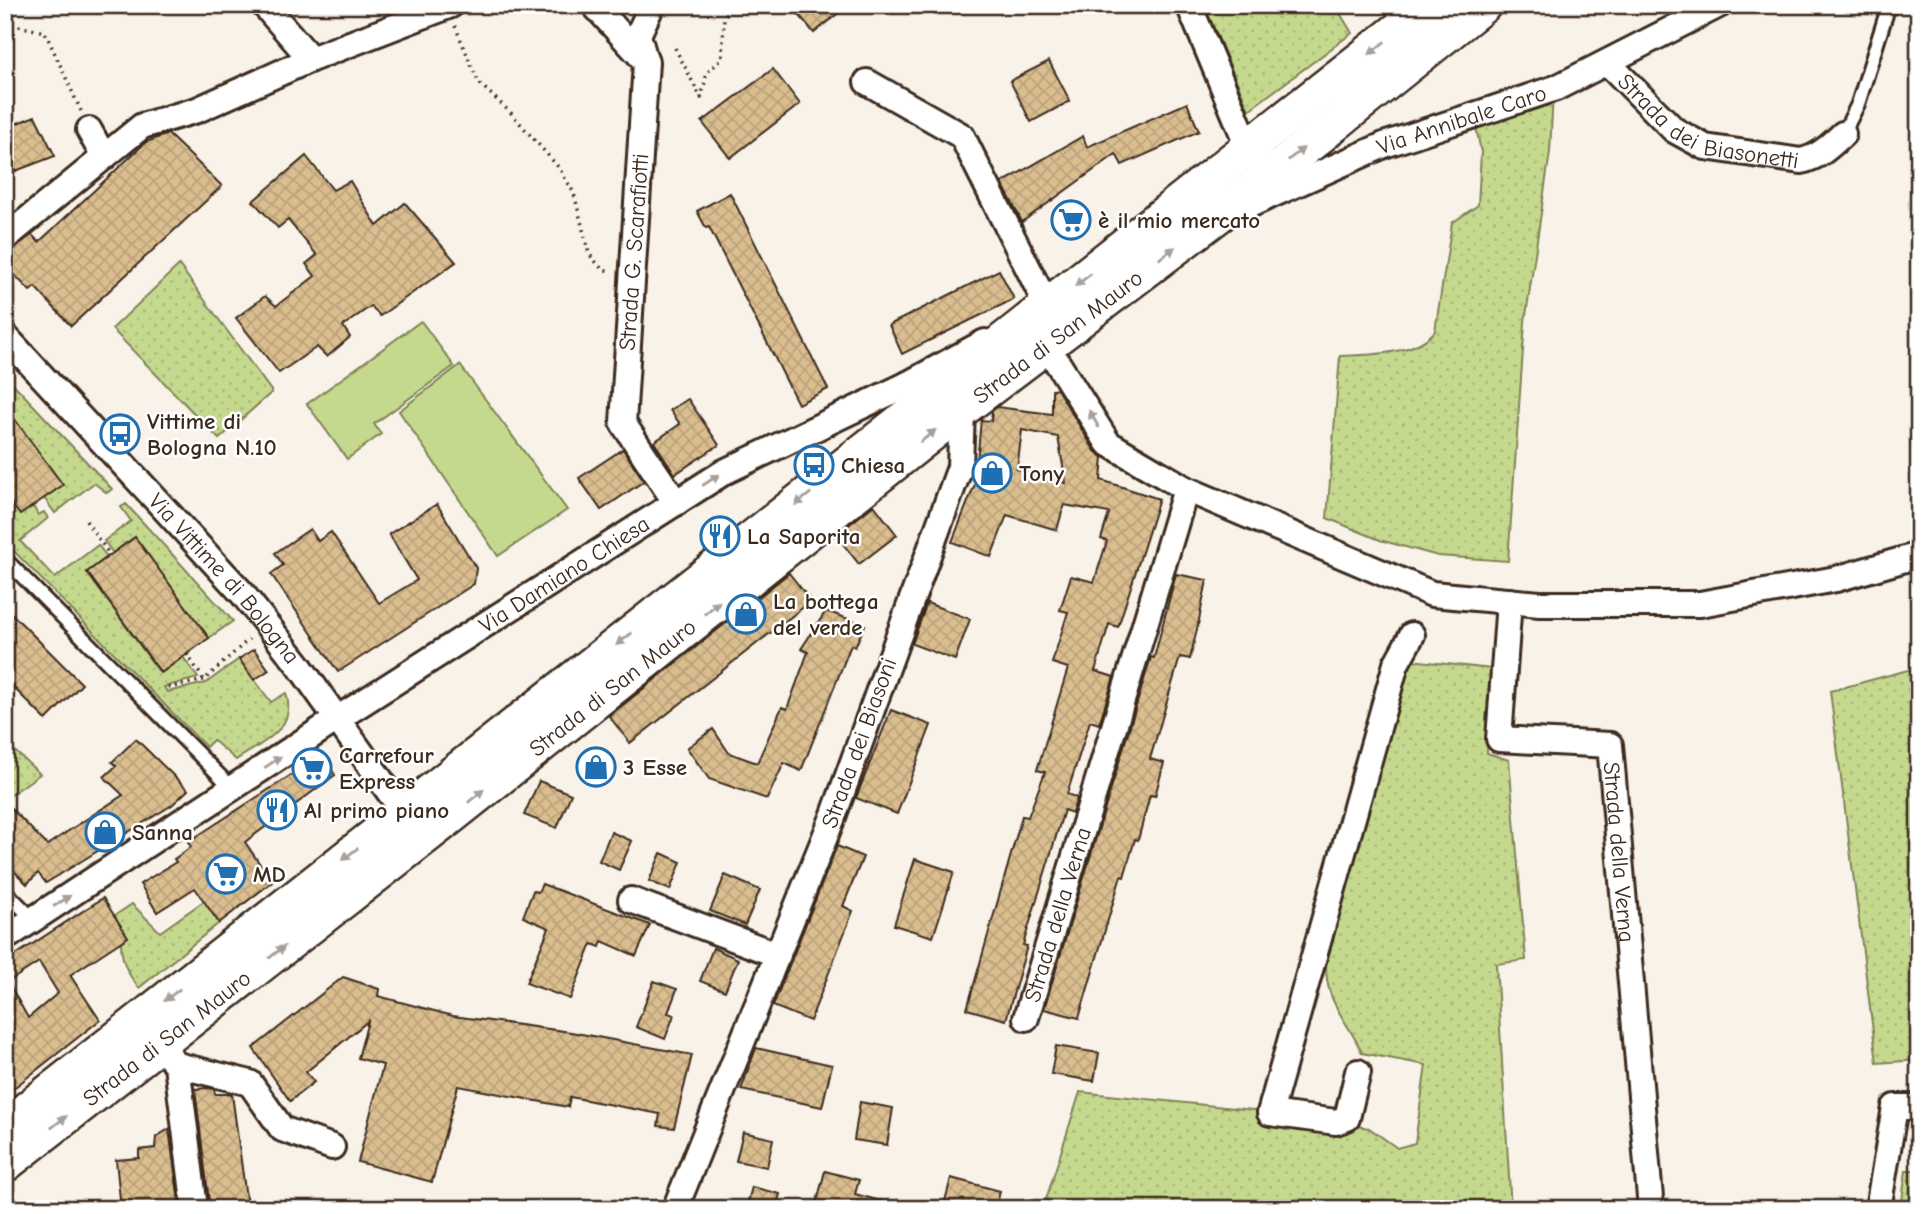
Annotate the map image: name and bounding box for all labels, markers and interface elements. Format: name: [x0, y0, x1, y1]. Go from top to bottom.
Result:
one-way arrow: [1369, 40, 1387, 55]
street label: Strada dei Biasonetti: [1612, 68, 1801, 174]
street label: Via Annibale Caro: [1373, 79, 1550, 160]
one-way arrow: [1286, 147, 1304, 162]
street label: Strada G. Scarafiotti: [614, 153, 654, 351]
supermarket icon: è il mio mercato: [1050, 199, 1092, 241]
place label: è il mio mercato: [1098, 207, 1260, 234]
one-way arrow: [1158, 246, 1176, 260]
street label: Strada di San Mauro: [968, 264, 1148, 409]
one-way arrow: [1075, 272, 1093, 287]
place label: Vittime di Bologna N.10: [147, 408, 277, 461]
one-way arrow: [1088, 409, 1100, 428]
bus stop icon: Vittime di Bologna N.10: [99, 413, 141, 455]
one-way arrow: [919, 429, 936, 444]
bus stop icon: Chiesa: [793, 444, 835, 486]
place label: Chiesa: [841, 452, 905, 479]
shop icon: Tony: [971, 452, 1013, 494]
place label: Tony: [1019, 460, 1065, 487]
one-way arrow: [702, 474, 721, 487]
street label: Via Vittime di Bologna: [143, 488, 306, 669]
one-way arrow: [795, 491, 812, 506]
street label: Via Damiano Chiesa: [474, 510, 654, 638]
restaurant icon: La Saporita: [699, 515, 741, 557]
place label: La Saporita: [747, 523, 860, 550]
place label: La bottega del verde: [773, 588, 879, 641]
shop icon: La bottega del verde: [725, 593, 767, 635]
one-way arrow: [702, 601, 720, 616]
street label: Strada di San Mauro: [524, 613, 701, 762]
one-way arrow: [615, 631, 633, 646]
street label: Strada dei Biasoni: [816, 654, 902, 832]
place label: Carrefour Express: [339, 742, 434, 795]
shop icon: 3 Esse: [575, 746, 617, 788]
supermarket icon: Carrefour Express: [291, 747, 333, 789]
place label: 3 Esse: [623, 754, 687, 781]
one-way arrow: [263, 756, 282, 769]
street label: Strada della Verna: [1598, 761, 1641, 944]
restaurant icon: Al primo piano: [256, 789, 298, 831]
one-way arrow: [468, 789, 485, 804]
place label: Al primo piano: [304, 797, 449, 824]
shop icon: Sanna: [84, 811, 126, 853]
place label: Sanna: [132, 819, 193, 846]
street label: Strada della Verna: [1018, 824, 1096, 1005]
one-way arrow: [341, 846, 359, 861]
supermarket icon: MD: [205, 853, 247, 895]
place label: MD: [253, 861, 286, 888]
one-way arrow: [53, 895, 72, 908]
one-way arrow: [268, 945, 286, 960]
street label: Strada di San Mauro: [77, 964, 256, 1112]
one-way arrow: [163, 988, 181, 1003]
one-way arrow: [50, 1116, 68, 1130]

